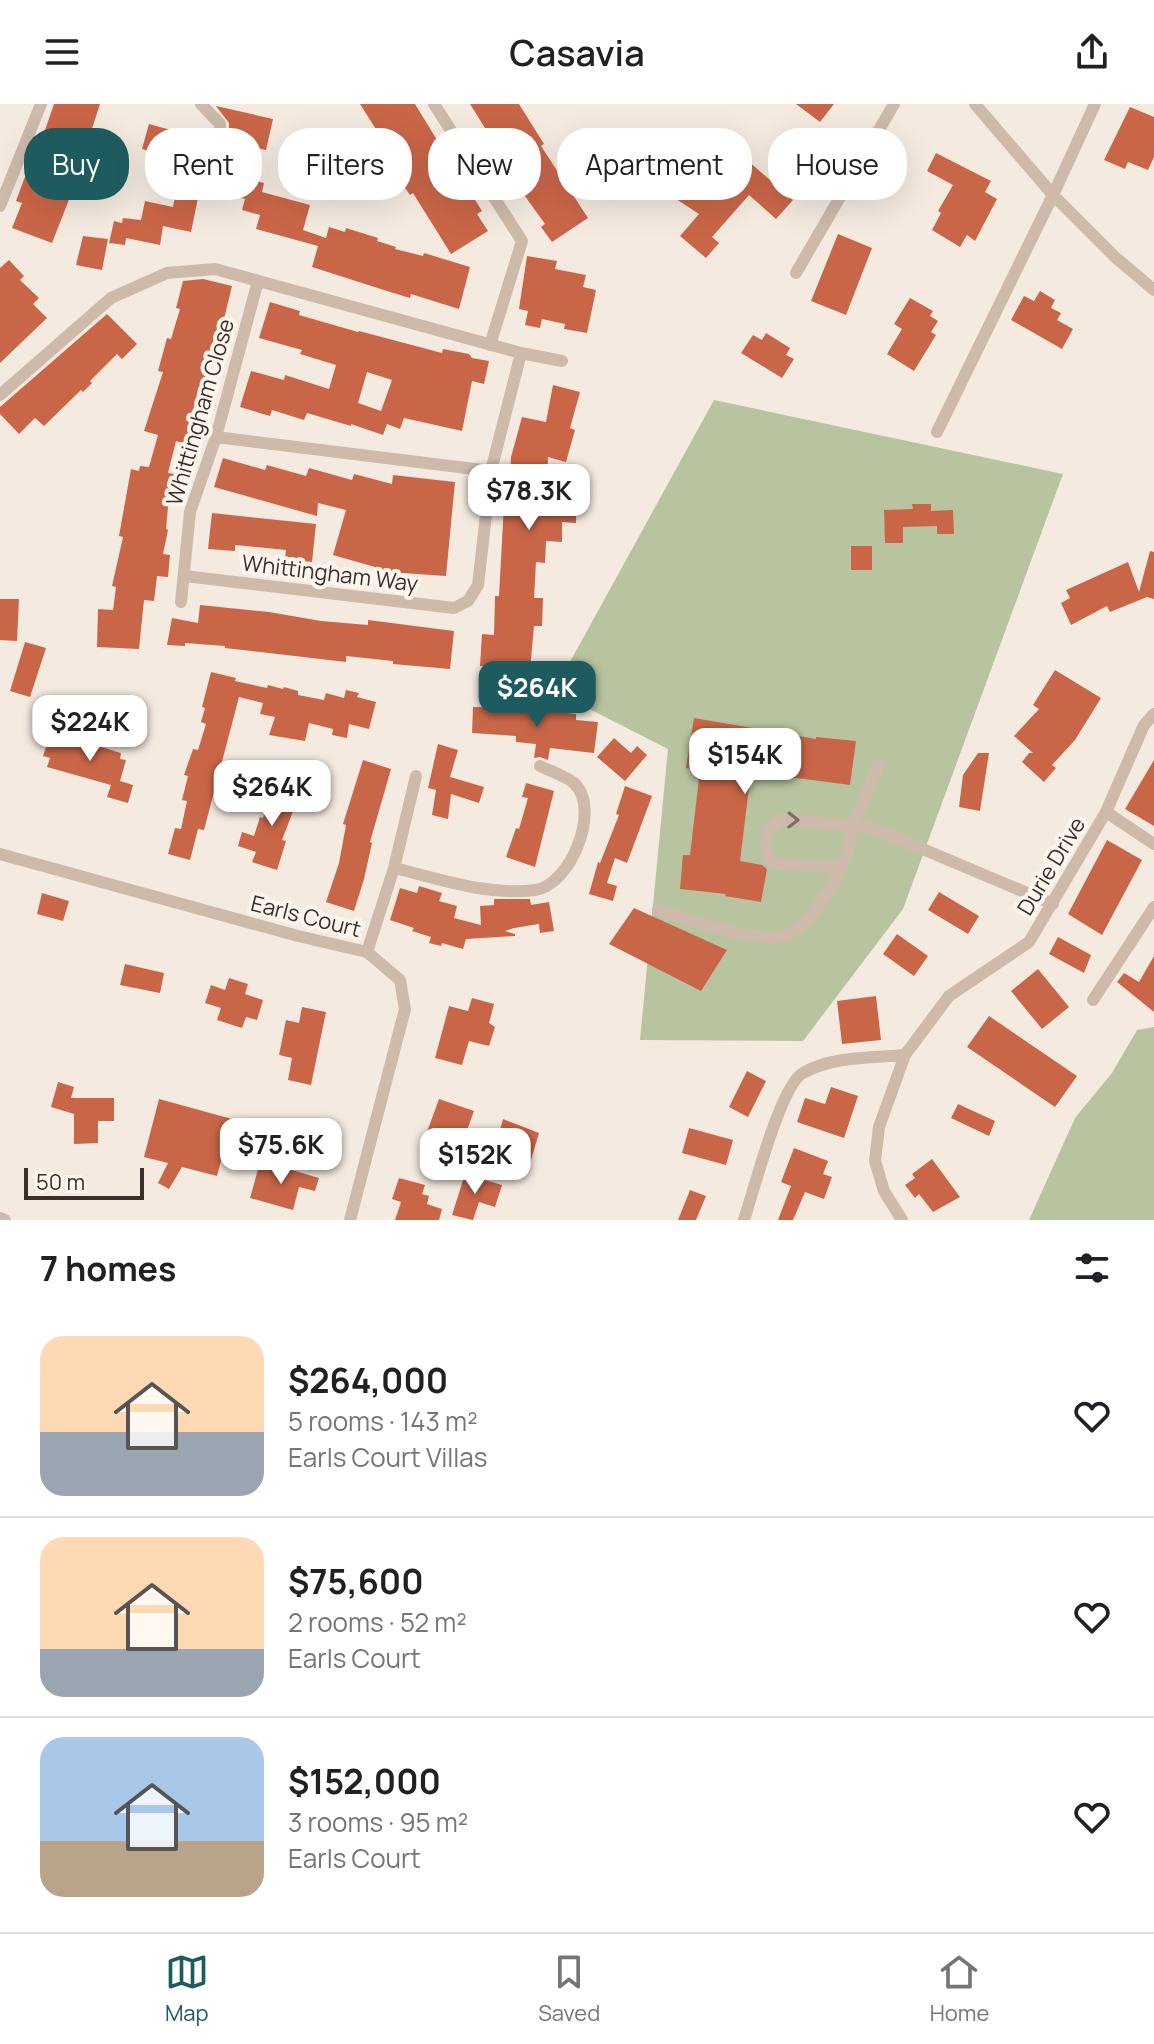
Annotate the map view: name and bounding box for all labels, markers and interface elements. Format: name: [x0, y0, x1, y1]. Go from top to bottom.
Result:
text: Casavia: [509, 28, 645, 77]
icon: menu: [40, 30, 84, 74]
icon: share: [1070, 30, 1114, 74]
chip: Buy: [24, 128, 129, 200]
chip: Rent: [145, 128, 262, 200]
chip: Filters: [278, 128, 412, 200]
chip: New: [428, 128, 541, 200]
chip: Apartment: [557, 128, 752, 200]
chip: House: [768, 128, 907, 200]
street label: Whittingham Close: [159, 315, 241, 509]
pin: $78.3K: [464, 464, 594, 532]
text: $78.3K: [486, 472, 572, 508]
street label: Whittingham Way: [240, 547, 420, 599]
pin: $264K: [481, 661, 593, 729]
text: $264K: [497, 669, 577, 705]
pin: $224K: [34, 695, 146, 763]
text: $224K: [50, 703, 130, 739]
pin: $154K: [689, 728, 801, 796]
text: $154K: [707, 736, 783, 772]
pin: $264K: [216, 760, 328, 828]
text: $264K: [232, 768, 312, 804]
one-way arrow: [787, 811, 800, 829]
street label: Durie Drive: [1010, 811, 1092, 921]
street label: Earls Court: [248, 888, 364, 944]
pin: $75.6K: [216, 1118, 346, 1186]
text: $75.6K: [238, 1126, 324, 1162]
pin: $152K: [419, 1128, 531, 1196]
text: $152K: [438, 1136, 512, 1172]
scale bar: [24, 1164, 144, 1200]
text: 50 m: [36, 1167, 85, 1197]
text: 7 homes: [40, 1245, 176, 1291]
icon: filters: [1070, 1246, 1114, 1290]
text: $264,000: [288, 1357, 448, 1403]
icon: home: [104, 1368, 200, 1464]
icon: heart: [1070, 1394, 1114, 1438]
text: 5 rooms · 143 m²: [288, 1403, 478, 1439]
text: Earls Court Villas: [288, 1439, 487, 1475]
text: $75,600: [288, 1558, 424, 1604]
icon: home: [104, 1569, 200, 1665]
icon: heart: [1070, 1595, 1114, 1639]
text: 2 rooms · 52 m²: [288, 1604, 467, 1640]
text: Earls Court: [288, 1640, 421, 1676]
text: $152,000: [288, 1758, 441, 1804]
icon: home: [104, 1769, 200, 1865]
icon: heart: [1070, 1795, 1114, 1839]
text: 3 rooms · 95 m²: [288, 1804, 468, 1840]
text: Earls Court: [288, 1840, 421, 1876]
tab: Map: [165, 1950, 209, 2028]
tab: Saved: [538, 1950, 600, 2028]
tab: Home: [930, 1950, 989, 2028]

